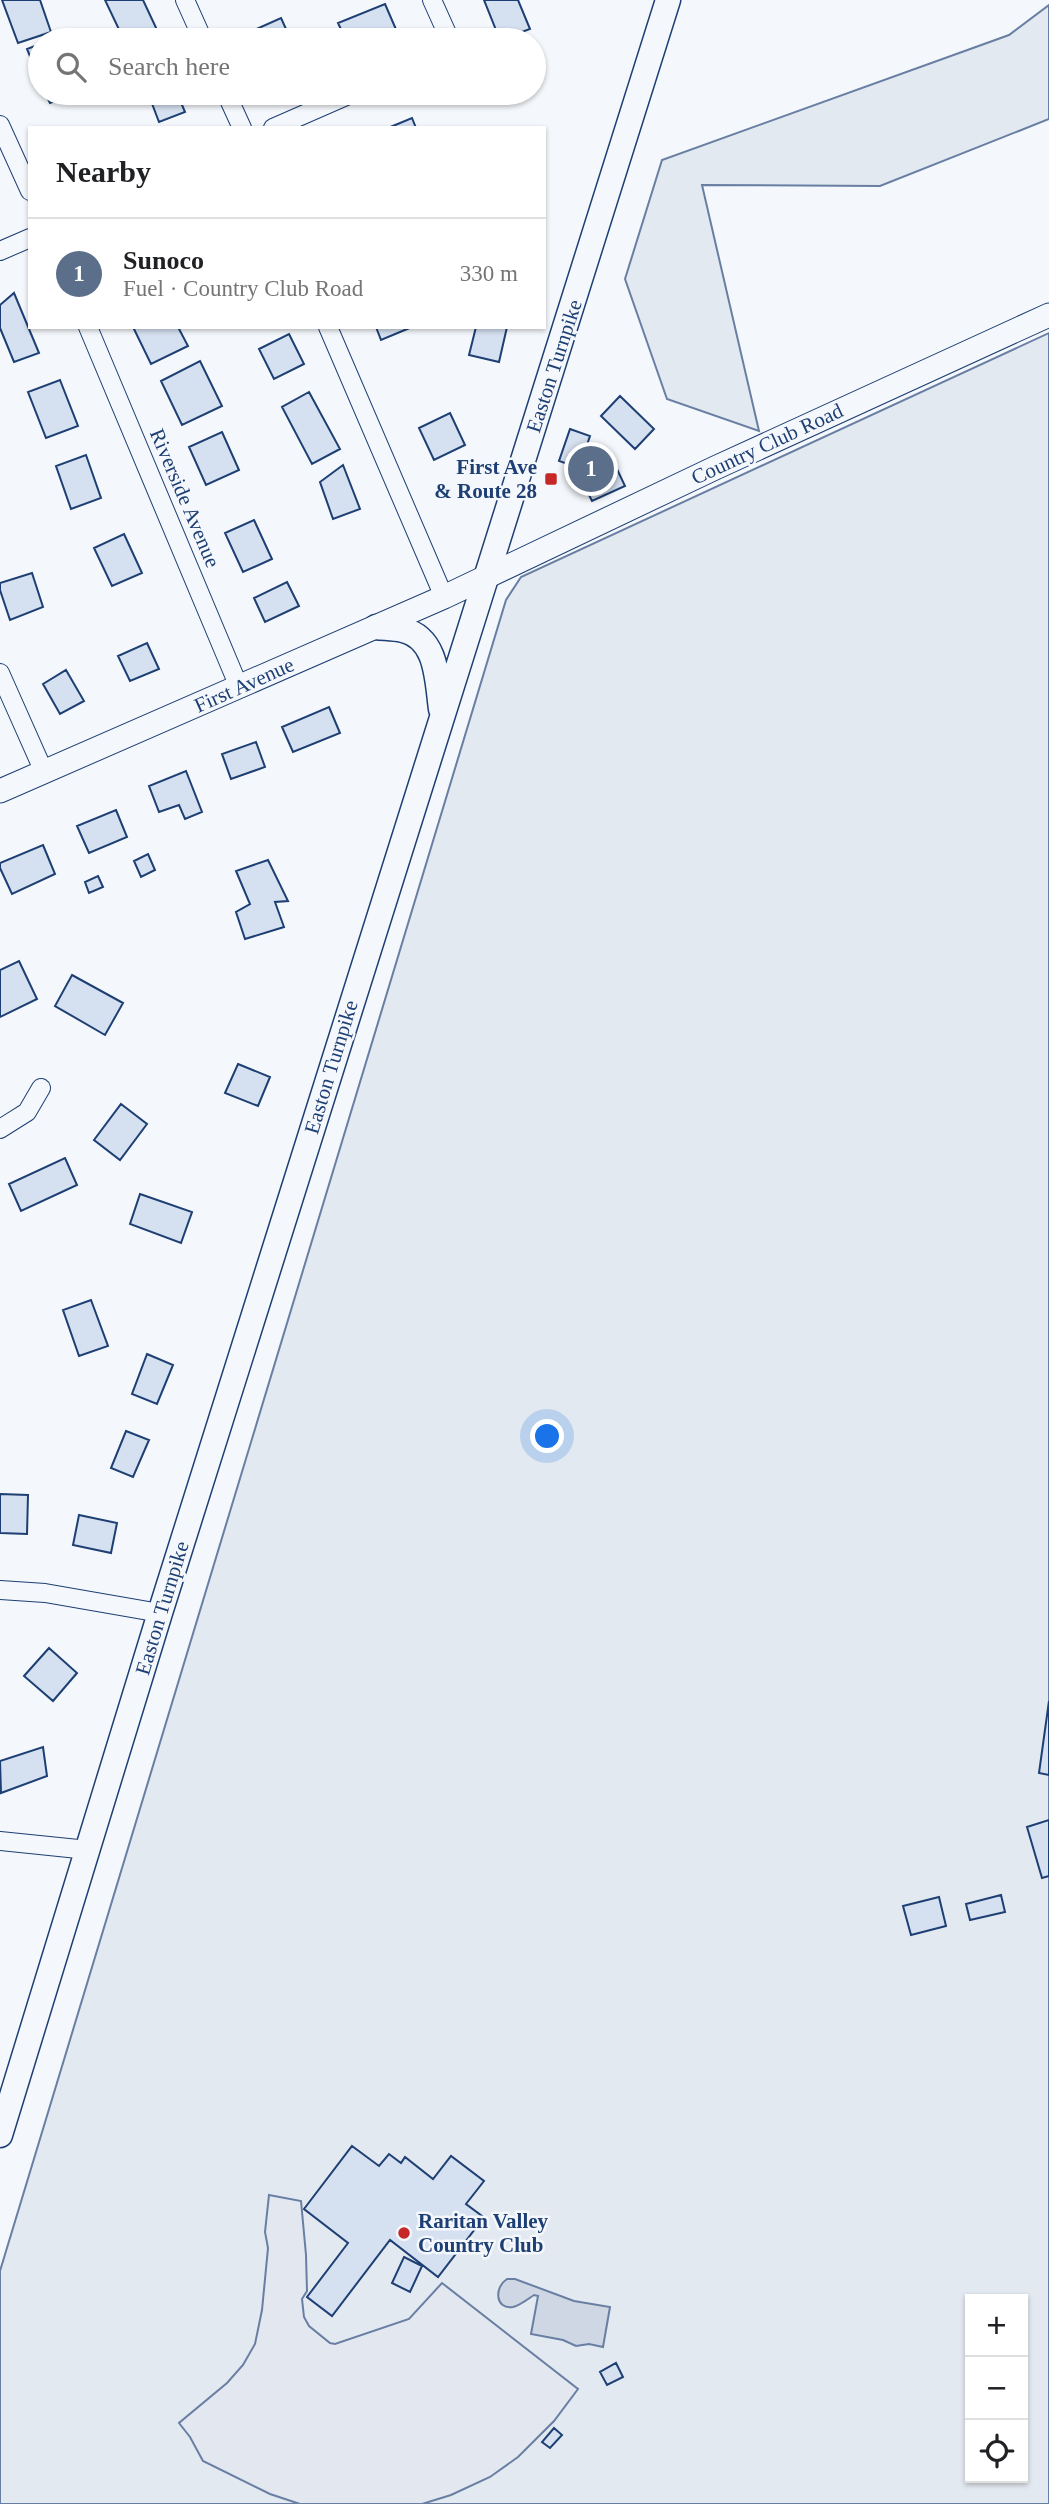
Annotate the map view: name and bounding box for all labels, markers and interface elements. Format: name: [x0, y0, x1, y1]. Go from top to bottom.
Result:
search box: [28, 28, 546, 105]
icon: search: [52, 48, 90, 86]
text: Search here: [108, 52, 230, 81]
text: Nearby: [56, 155, 151, 188]
text: Sunoco: [123, 246, 204, 275]
text: 1: [73, 261, 85, 286]
text: 330 m: [460, 261, 518, 286]
text: Fuel · Country Club Road: [123, 276, 363, 301]
street label: Easton Turnpike: [521, 297, 587, 435]
street label: Country Club Road: [687, 398, 847, 490]
street label: Riverside Avenue: [145, 425, 225, 571]
pin: 1: [568, 443, 614, 495]
place label: First Ave & Route 28: [434, 455, 537, 503]
marker: First Ave & Route 28: [543, 471, 559, 487]
street label: First Avenue: [191, 652, 297, 718]
street label: Easton Turnpike: [299, 997, 363, 1137]
your location: [530, 1419, 564, 1453]
street label: Easton Turnpike: [130, 1538, 194, 1678]
place label: Raritan Valley Country Club: [418, 2209, 549, 2257]
marker: Raritan Valley Country Club: [396, 2225, 412, 2241]
map controls: [965, 2294, 1028, 2483]
button: +: [965, 2294, 1028, 2357]
button: −: [965, 2357, 1028, 2420]
button: locate: [965, 2420, 1028, 2483]

